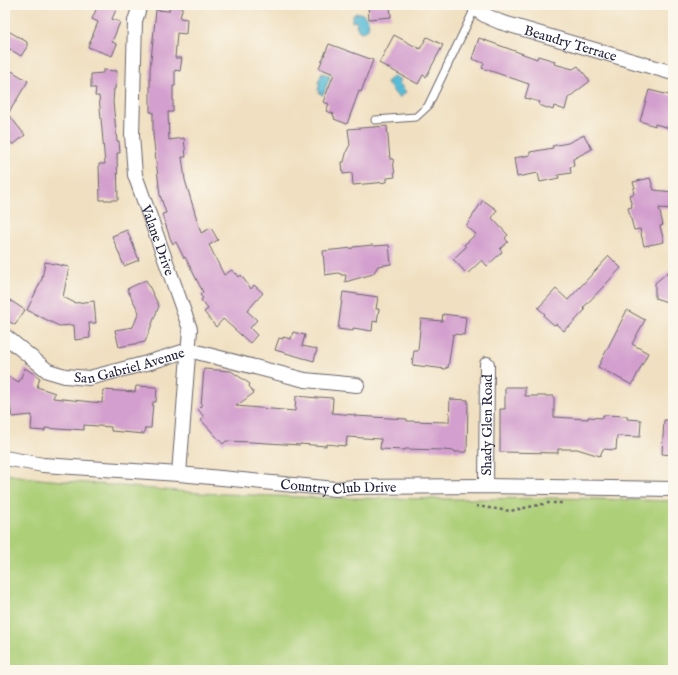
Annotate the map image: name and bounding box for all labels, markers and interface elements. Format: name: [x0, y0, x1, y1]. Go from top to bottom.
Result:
street label: Beaudry Terrace: [522, 22, 619, 66]
street label: Valane Drive: [136, 202, 178, 279]
street label: San Gabriel Avenue: [73, 344, 187, 388]
street label: Shady Glen Road: [478, 374, 497, 476]
street label: Country Club Drive: [279, 476, 397, 499]

